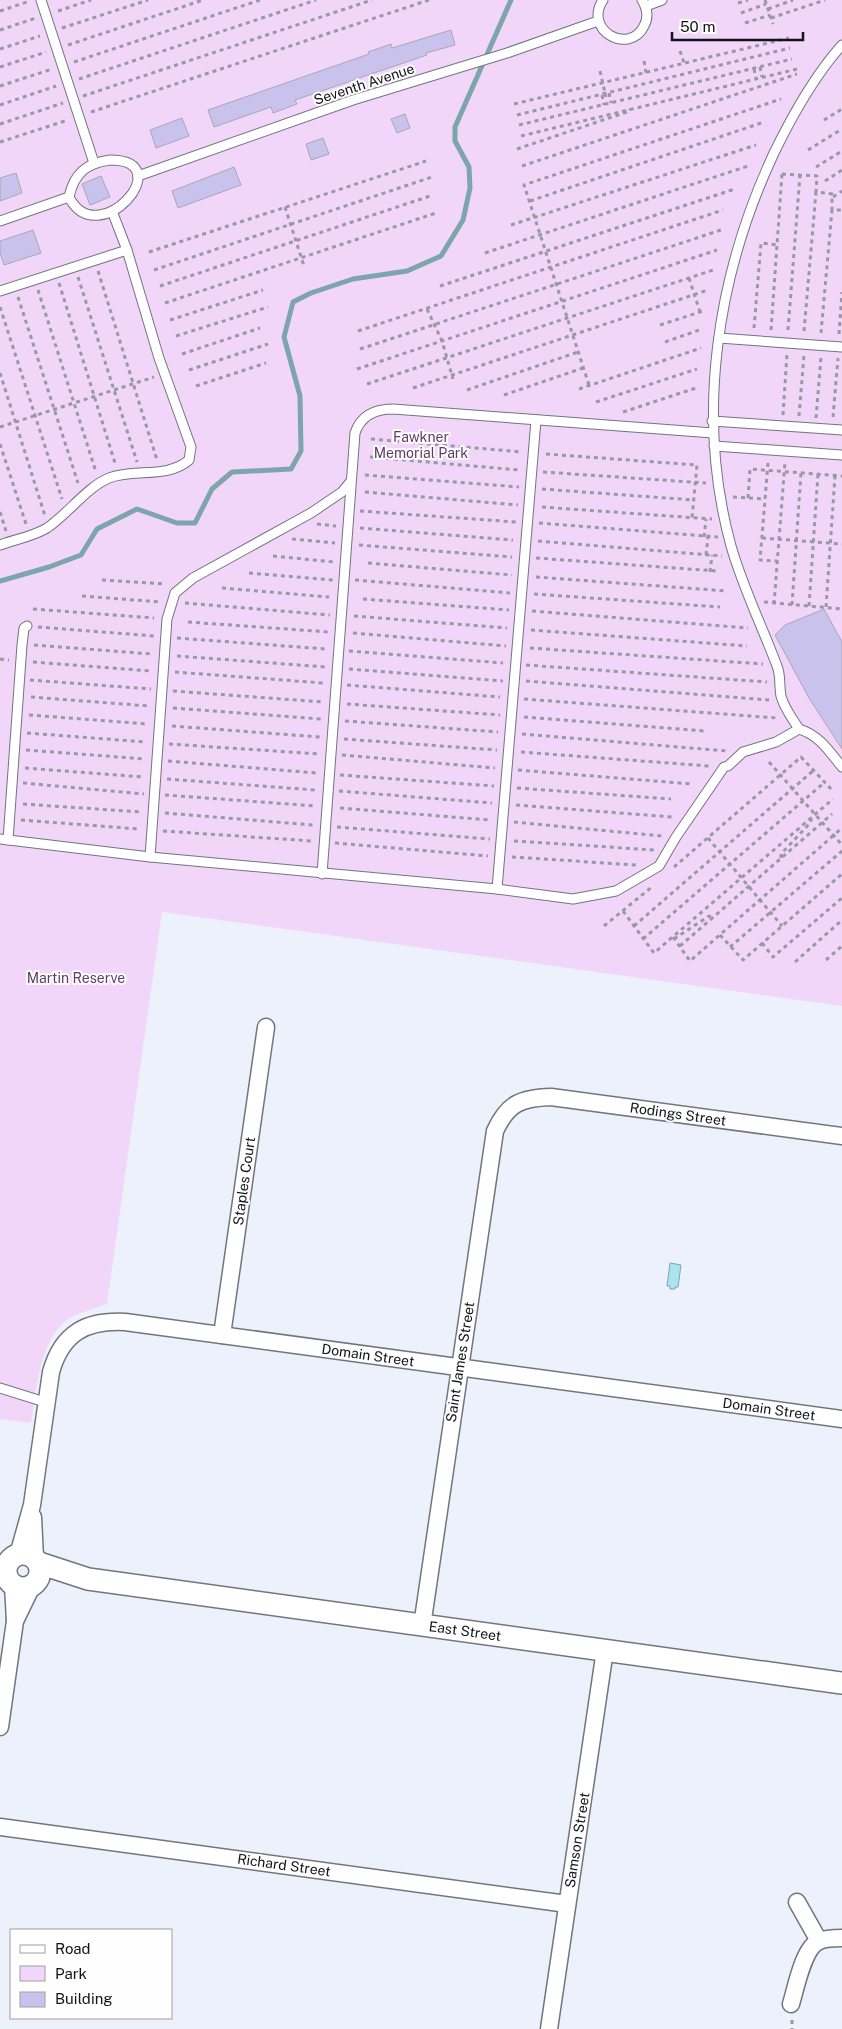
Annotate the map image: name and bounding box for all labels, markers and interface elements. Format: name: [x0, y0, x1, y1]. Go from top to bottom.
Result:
scale bar: [672, 10, 803, 42]
text: 50 m: [680, 18, 715, 35]
street label: Seventh Avenue: [312, 60, 416, 108]
park label: Fawkner Memorial Park: [374, 429, 468, 461]
park label: Martin Reserve: [27, 970, 125, 986]
street label: Rodings Street: [629, 1099, 727, 1129]
street label: Staples Court: [230, 1136, 258, 1226]
street label: Saint James Street: [443, 1301, 477, 1423]
street label: Domain Street: [321, 1341, 415, 1369]
street label: Domain Street: [722, 1395, 816, 1423]
street label: East Street: [428, 1618, 502, 1644]
street label: Samson Street: [562, 1791, 592, 1889]
street label: Richard Street: [236, 1851, 332, 1879]
legend: [10, 1929, 172, 2019]
text: Road: [55, 1940, 91, 1957]
text: Park: [55, 1965, 87, 1982]
text: Building: [55, 1990, 113, 2007]

